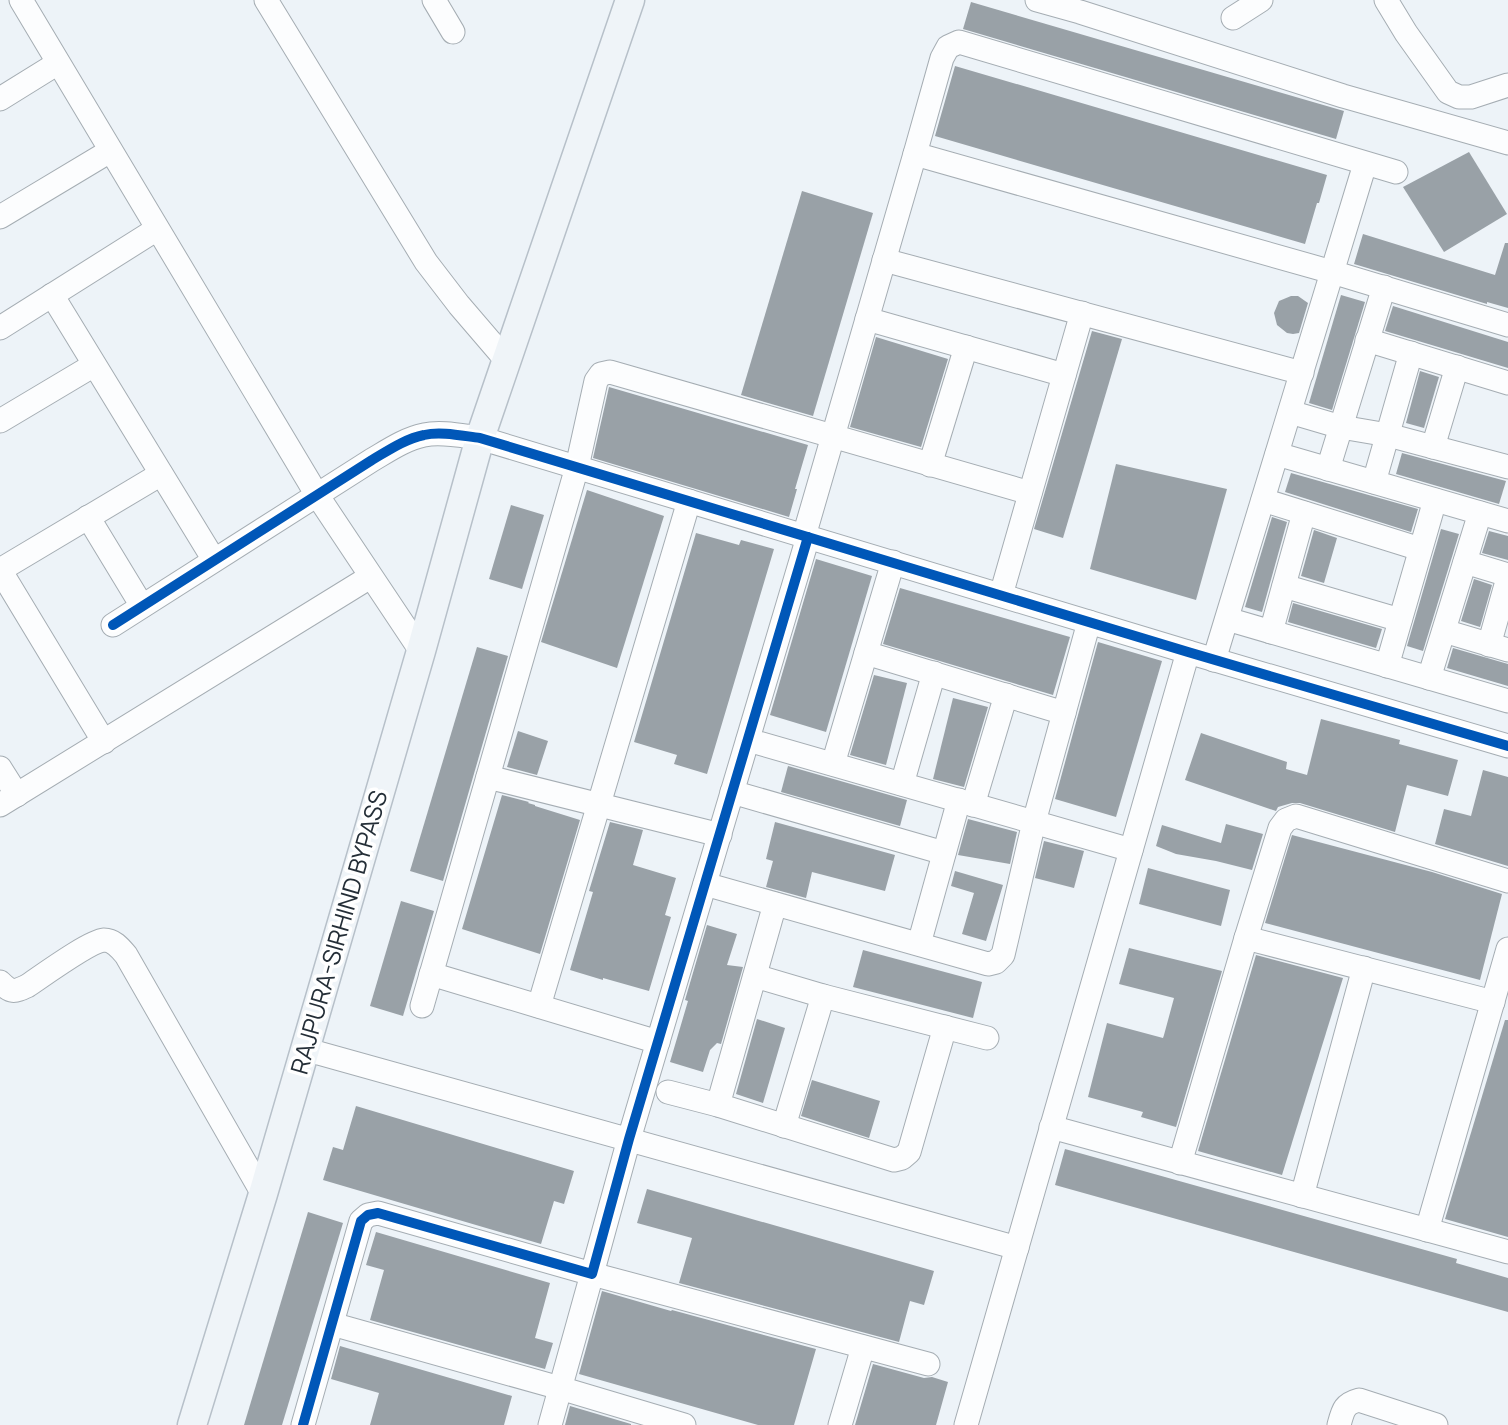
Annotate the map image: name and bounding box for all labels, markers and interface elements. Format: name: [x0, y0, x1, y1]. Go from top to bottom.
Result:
street label: RAJPURA-SIRHIND BYPASS: [282, 786, 394, 1078]

